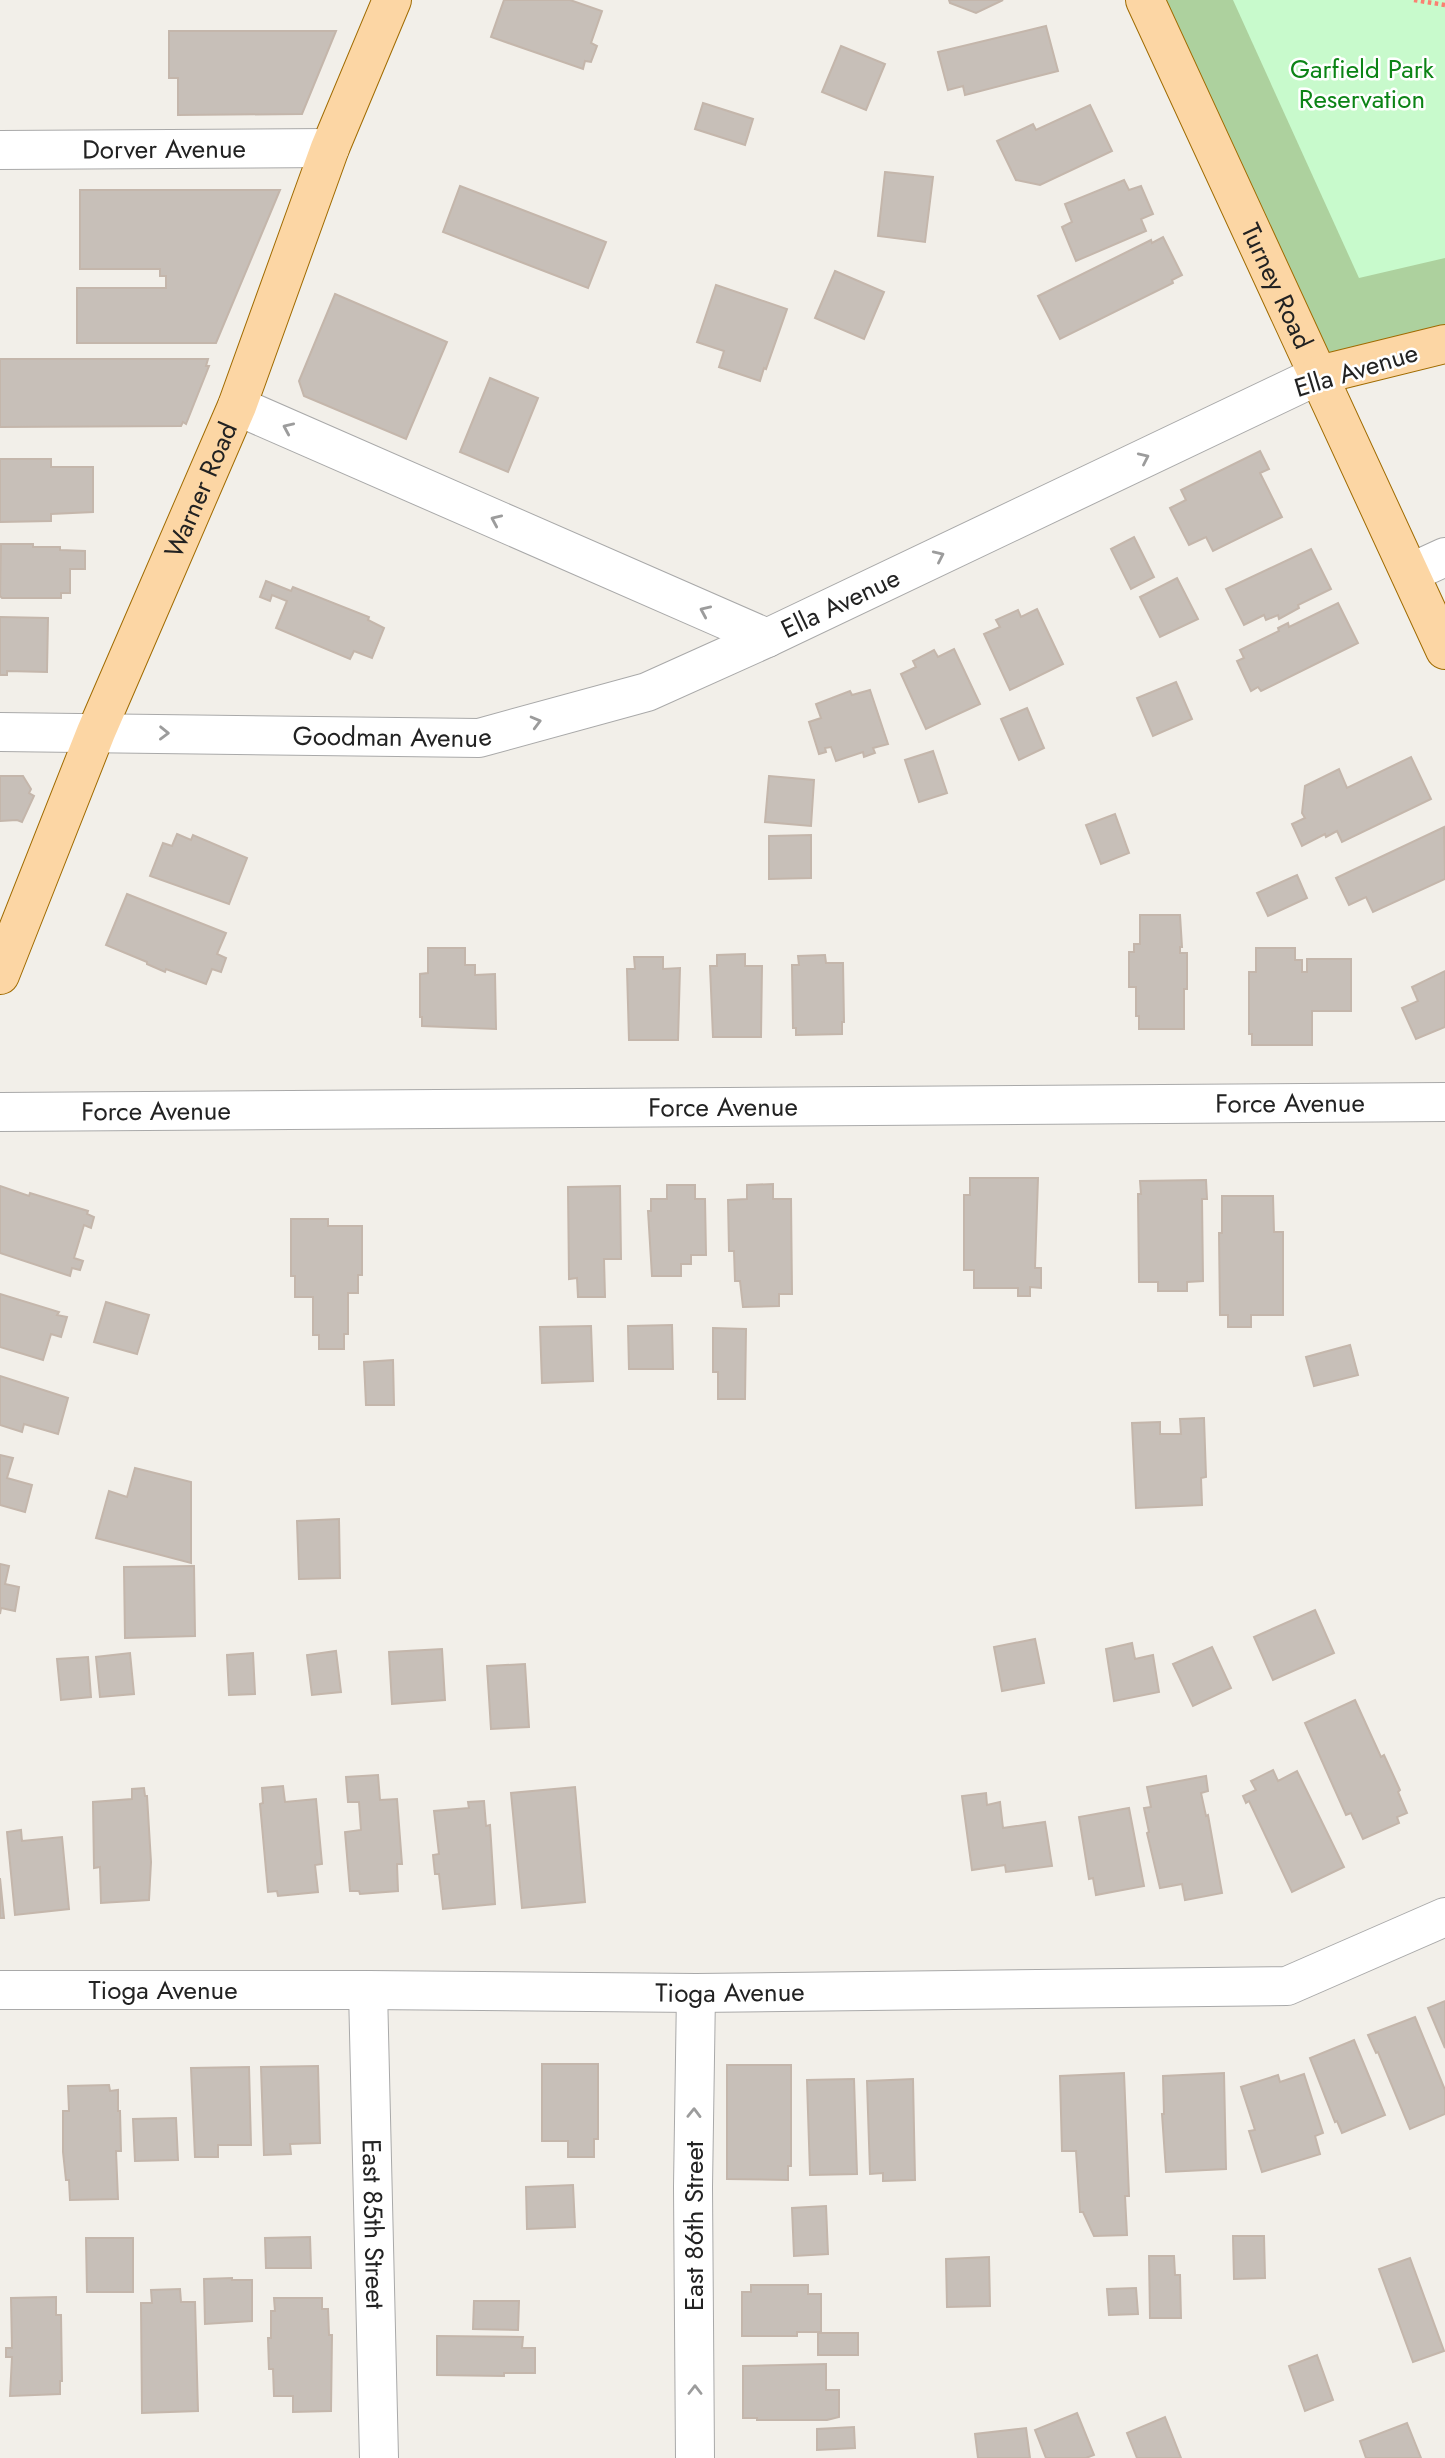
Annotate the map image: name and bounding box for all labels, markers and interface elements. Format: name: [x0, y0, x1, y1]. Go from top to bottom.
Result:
park label: Garfield Park Reservation: [1290, 50, 1435, 118]
street label: Dorver Avenue: [82, 130, 246, 169]
street label: Turney Road: [1232, 217, 1322, 355]
street label: Ella Avenue: [1289, 333, 1423, 407]
street label: Warner Road: [155, 416, 247, 564]
one-way arrow: [282, 422, 295, 436]
one-way arrow: [1137, 452, 1150, 466]
one-way arrow: [491, 514, 503, 528]
one-way arrow: [932, 550, 944, 564]
street label: Ella Avenue: [775, 558, 906, 648]
one-way arrow: [699, 605, 712, 619]
street label: Goodman Avenue: [292, 716, 496, 757]
one-way arrow: [530, 716, 542, 730]
one-way arrow: [159, 725, 170, 740]
street label: Force Avenue: [1215, 1084, 1365, 1123]
street label: Force Avenue: [648, 1087, 798, 1127]
street label: Force Avenue: [81, 1091, 231, 1130]
street label: Tioga Avenue: [88, 1971, 238, 2009]
street label: Tioga Avenue: [655, 1973, 805, 2012]
one-way arrow: [687, 2108, 702, 2119]
street label: East 85th Street: [353, 2138, 395, 2310]
street label: East 86th Street: [675, 2140, 713, 2311]
one-way arrow: [687, 2384, 703, 2395]

